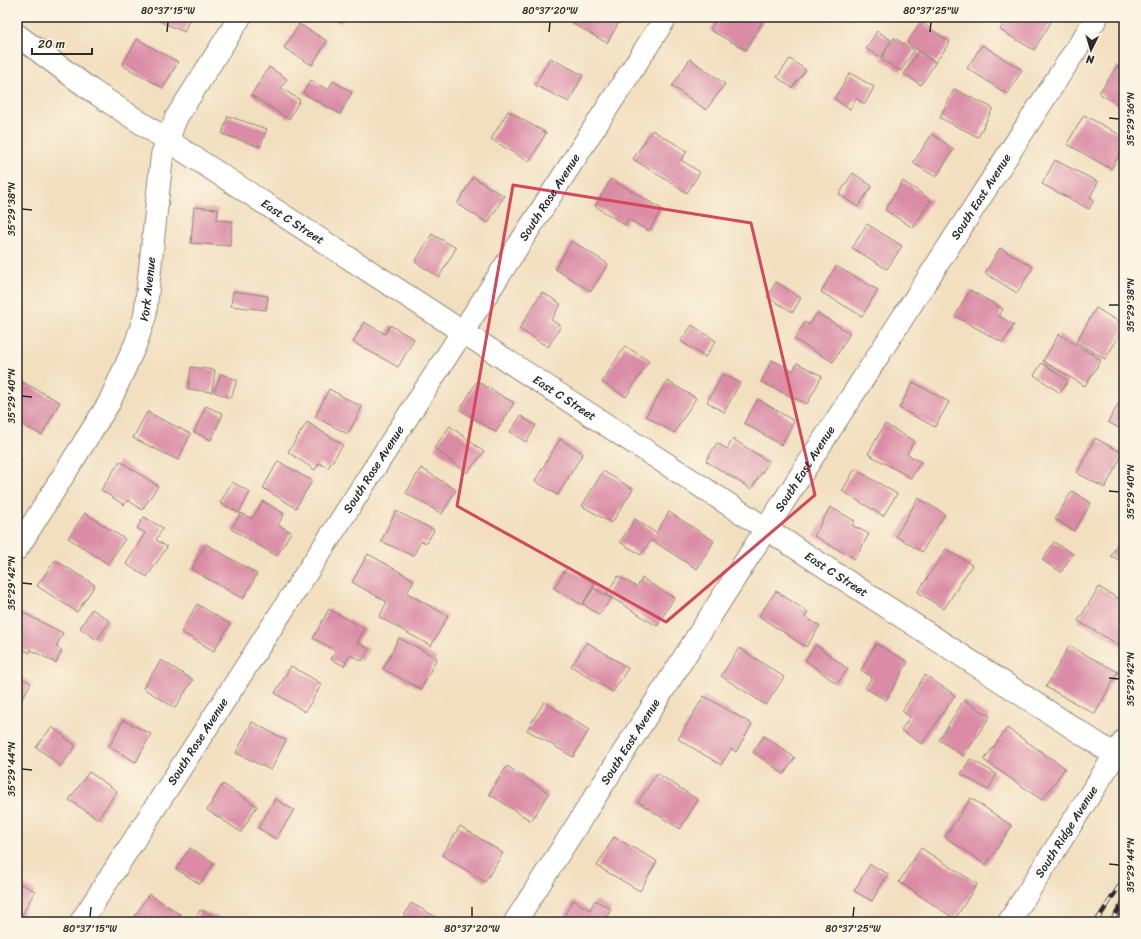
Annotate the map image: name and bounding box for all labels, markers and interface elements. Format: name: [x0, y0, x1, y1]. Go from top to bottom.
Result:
text: 80°37'15"W: [141, 2, 195, 20]
text: 80°37'20"W: [522, 2, 578, 20]
text: 80°37'25"W: [903, 2, 959, 20]
scale bar: [32, 30, 92, 56]
north arrow: [1071, 30, 1111, 70]
text: 20 m: [38, 33, 65, 55]
text: N: [1085, 50, 1096, 69]
text: 35°29'36"N: [1122, 92, 1140, 146]
street label: South Rose Avenue: [513, 149, 586, 246]
street label: South East Avenue: [945, 149, 1017, 244]
text: 35°29'38"N: [3, 182, 21, 236]
street label: East C Street: [256, 193, 329, 250]
street label: York Avenue: [133, 256, 162, 324]
text: 35°29'38"N: [1122, 278, 1140, 332]
text: 35°29'40"N: [3, 368, 21, 424]
street label: East C Street: [528, 369, 601, 427]
street label: South Rose Avenue: [337, 421, 410, 518]
street label: South East Avenue: [769, 421, 841, 516]
text: 35°29'40"N: [1122, 464, 1140, 520]
street label: East C Street: [800, 545, 873, 603]
text: 35°29'42"N: [3, 556, 21, 610]
text: 35°29'42"N: [1122, 652, 1140, 706]
street label: South Rose Avenue: [161, 693, 234, 790]
street label: South East Avenue: [594, 694, 666, 789]
text: 35°29'44"N: [3, 741, 21, 797]
street label: South Ridge Avenue: [1029, 781, 1104, 882]
text: 35°29'44"N: [1122, 837, 1140, 893]
text: 80°37'15"W: [63, 920, 117, 938]
text: 80°37'20"W: [444, 920, 500, 938]
text: 80°37'25"W: [825, 920, 881, 938]

